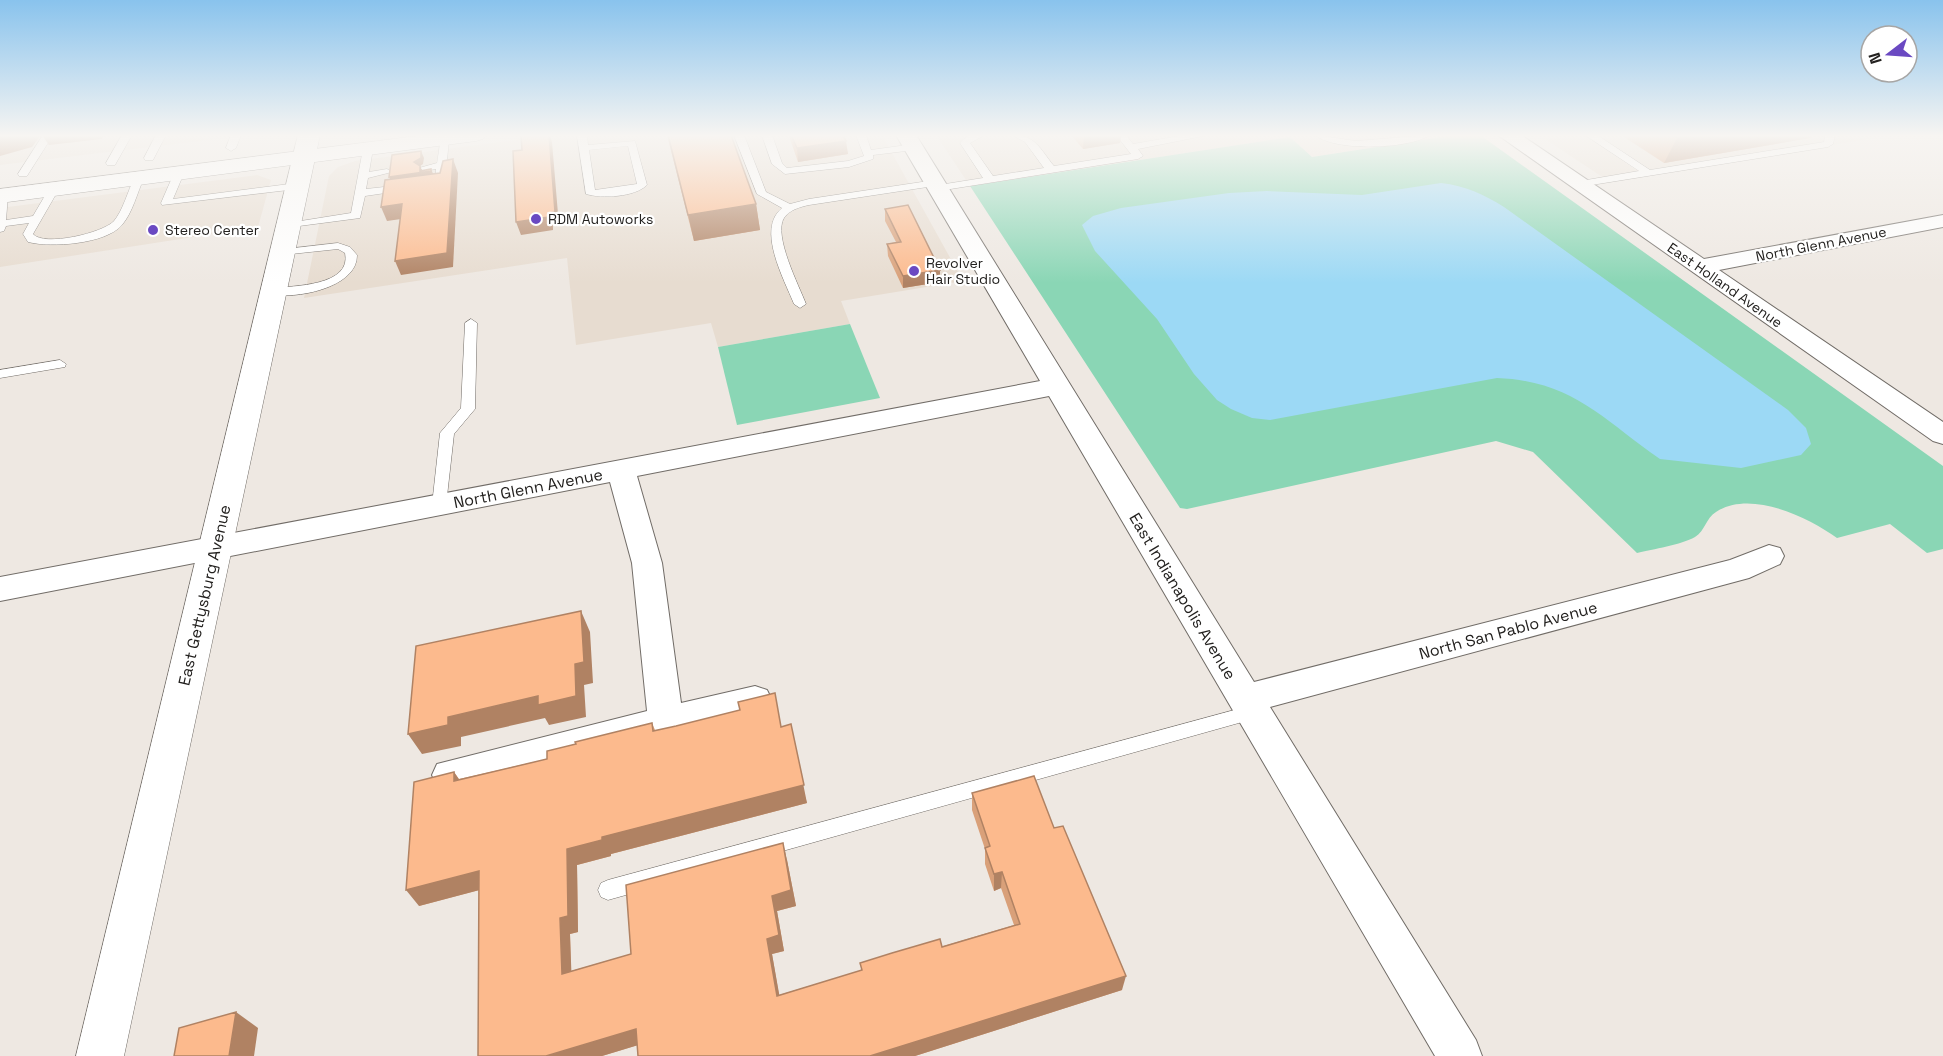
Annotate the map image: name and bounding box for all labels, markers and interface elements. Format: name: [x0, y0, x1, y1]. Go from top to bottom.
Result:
north arrow: [1859, 24, 1919, 84]
text: N: [1864, 50, 1887, 66]
place label: RDM Autoworks: [548, 210, 653, 228]
marker: RDM Autoworks: [529, 212, 543, 226]
place label: Stereo Center: [165, 221, 259, 239]
street label: North Glenn Avenue: [1754, 222, 1888, 266]
marker: Stereo Center: [146, 223, 160, 237]
street label: East Holland Avenue: [1664, 239, 1786, 331]
place label: Revolver Hair Studio: [926, 254, 1000, 288]
marker: Revolver Hair Studio: [907, 264, 921, 278]
street label: North Glenn Avenue: [452, 464, 605, 513]
street label: East Gettysburg Avenue: [173, 503, 236, 688]
street label: East Indianapolis Avenue: [1124, 509, 1241, 683]
street label: North San Pablo Avenue: [1417, 597, 1600, 664]

